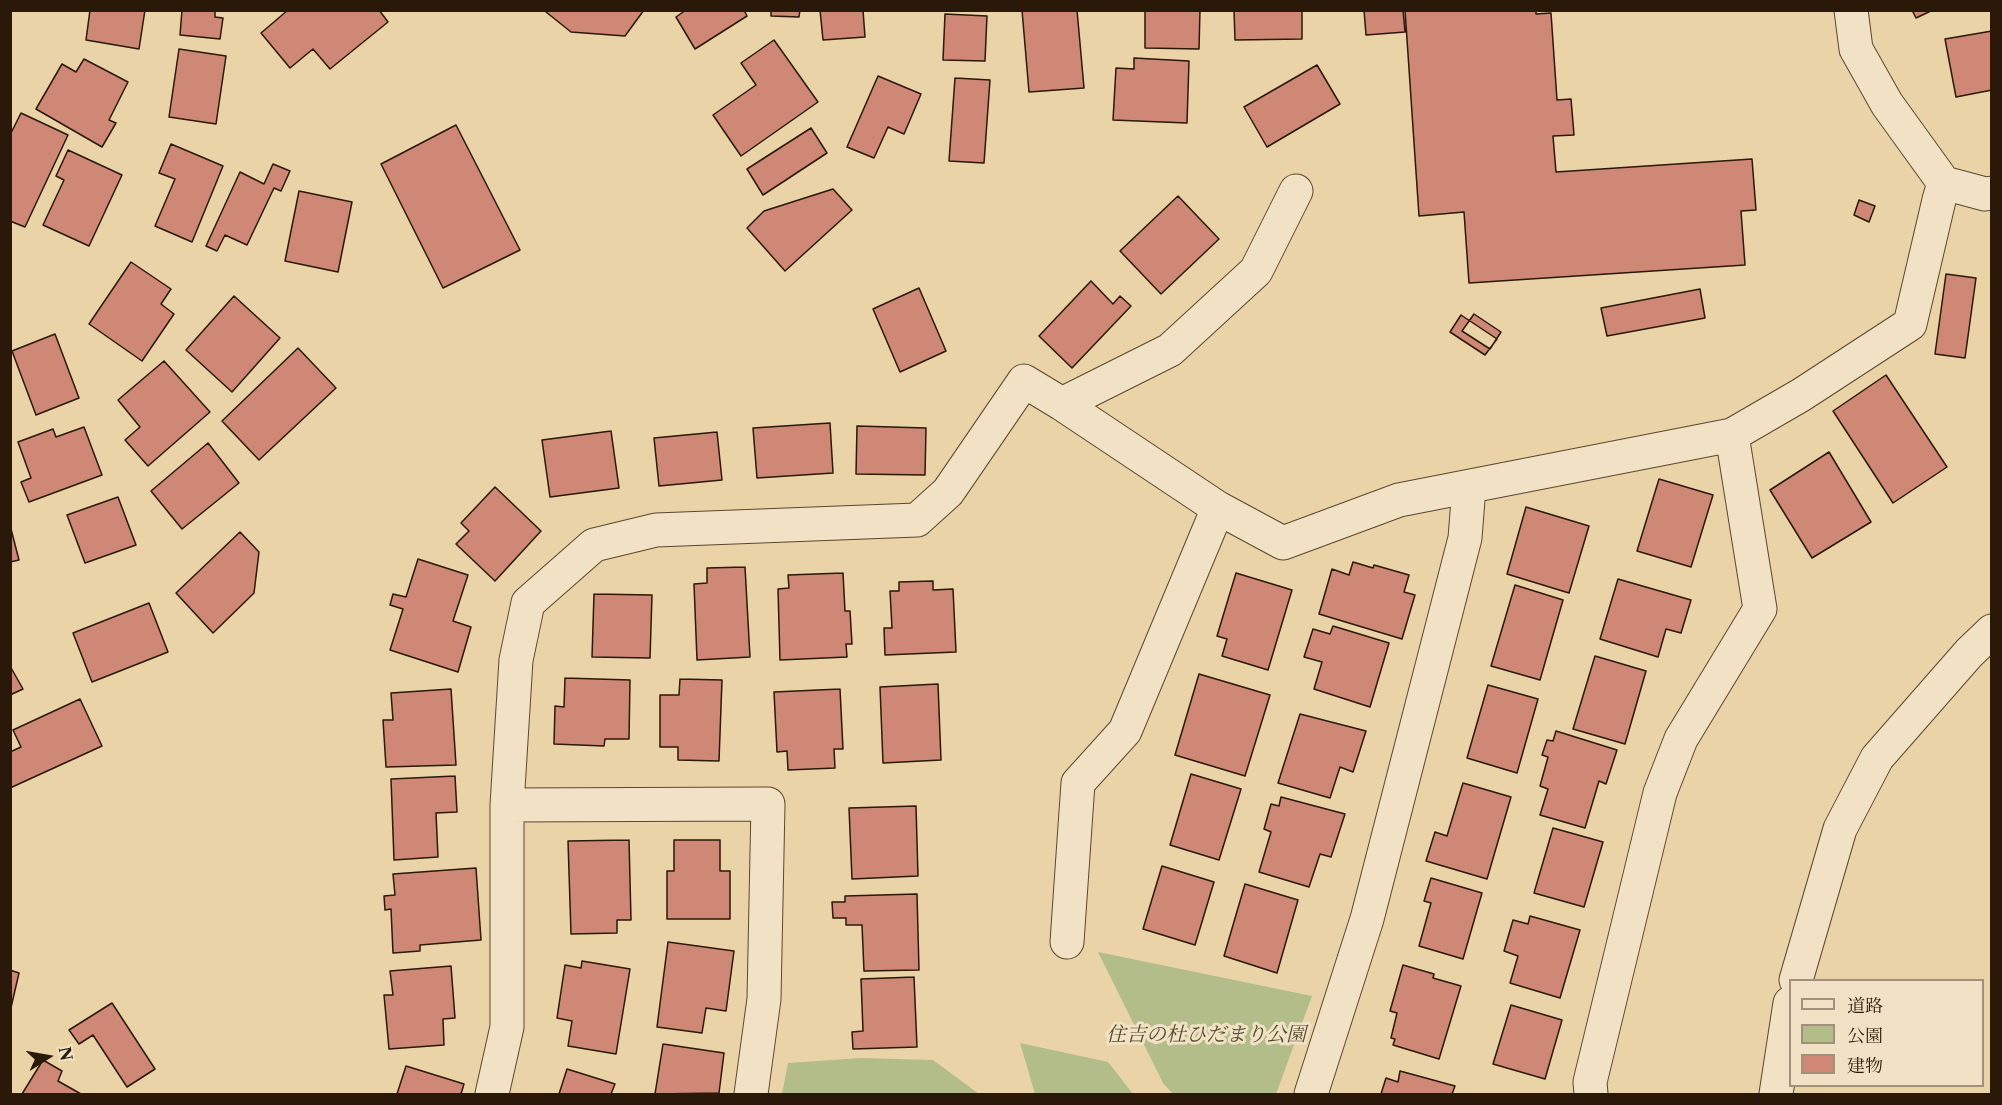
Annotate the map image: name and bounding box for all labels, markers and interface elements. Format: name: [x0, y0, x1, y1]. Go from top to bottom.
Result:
legend: [1789, 979, 1984, 1087]
text: 道路: [1847, 995, 1883, 1017]
park label: 住吉の杜ひだまり公園: [1106, 1023, 1306, 1047]
text: 公園: [1847, 1025, 1883, 1047]
north arrow: [18, 1027, 78, 1087]
text: N: [55, 1045, 77, 1062]
text: 建物: [1847, 1055, 1883, 1077]

